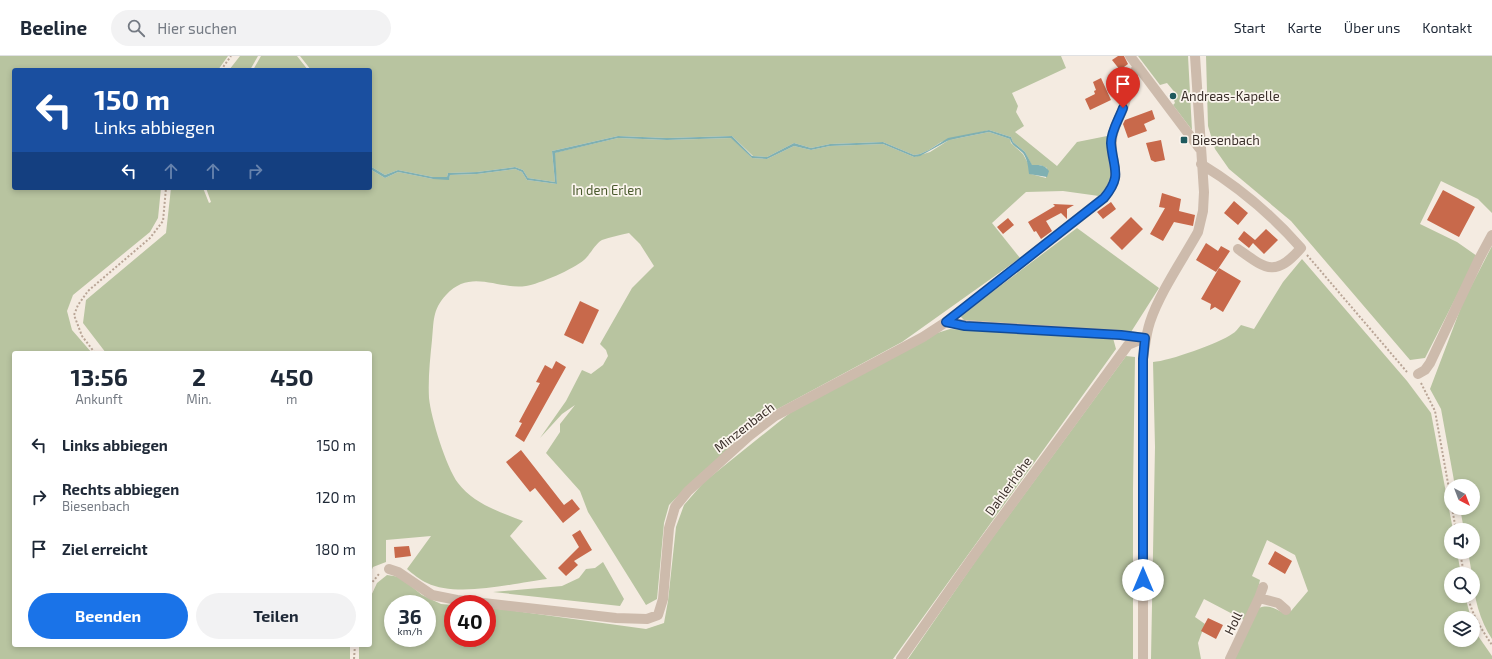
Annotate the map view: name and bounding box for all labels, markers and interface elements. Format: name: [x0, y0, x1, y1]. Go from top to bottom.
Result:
search box: [111, 10, 391, 46]
text: Beeline: [20, 16, 87, 39]
icon: search: [125, 17, 147, 39]
text: Hier suchen: [157, 19, 237, 37]
text: Start: [1234, 19, 1265, 36]
text: Karte: [1287, 19, 1322, 36]
text: Über uns: [1344, 19, 1400, 36]
text: Kontakt: [1422, 19, 1472, 36]
pin: [1106, 67, 1140, 108]
icon: arrive: [1112, 73, 1134, 95]
text: 150 m: [94, 82, 170, 116]
icon: left: [28, 84, 80, 136]
place label: Andreas-Kapelle: [1181, 88, 1280, 104]
marker: Andreas-Kapelle: [1168, 91, 1178, 101]
text: Links abbiegen: [94, 116, 215, 138]
place label: Biesenbach: [1192, 132, 1260, 148]
marker: Biesenbach: [1179, 135, 1189, 145]
icon: left: [118, 160, 140, 182]
icon: ahead: [160, 160, 182, 182]
icon: ahead: [202, 160, 224, 182]
icon: right: [244, 160, 266, 182]
park label: In den Erlen: [572, 182, 642, 198]
text: 13:56: [70, 362, 128, 391]
text: 2: [192, 362, 206, 391]
text: 450: [270, 362, 314, 391]
text: Ankunft: [76, 391, 123, 407]
text: Min.: [186, 391, 212, 407]
text: m: [286, 391, 297, 407]
street label: Minzenbach: [711, 399, 777, 455]
icon: left: [28, 434, 50, 456]
text: Links abbiegen: [62, 436, 168, 454]
text: 150 m: [316, 436, 356, 454]
street label: Dahlerhöhe: [981, 453, 1035, 519]
north arrow: [1444, 479, 1480, 515]
map controls: [1444, 479, 1480, 647]
text: Rechts abbiegen: [62, 480, 179, 498]
icon: right: [28, 486, 50, 508]
text: 120 m: [316, 488, 356, 506]
text: Biesenbach: [62, 498, 130, 514]
button: sound: [1444, 523, 1480, 559]
icon: arrive: [28, 538, 50, 560]
text: Ziel erreicht: [62, 540, 148, 558]
text: 180 m: [315, 540, 356, 558]
position arrow: [1122, 559, 1164, 601]
button: search: [1444, 567, 1480, 603]
button: Beenden: [28, 593, 188, 639]
button: Teilen: [196, 593, 356, 639]
speed limit sign: 40: [444, 595, 496, 647]
text: 36: [398, 604, 422, 628]
street label: Holl: [1221, 609, 1245, 637]
button: layers: [1444, 611, 1480, 647]
text: km/h: [398, 625, 422, 637]

